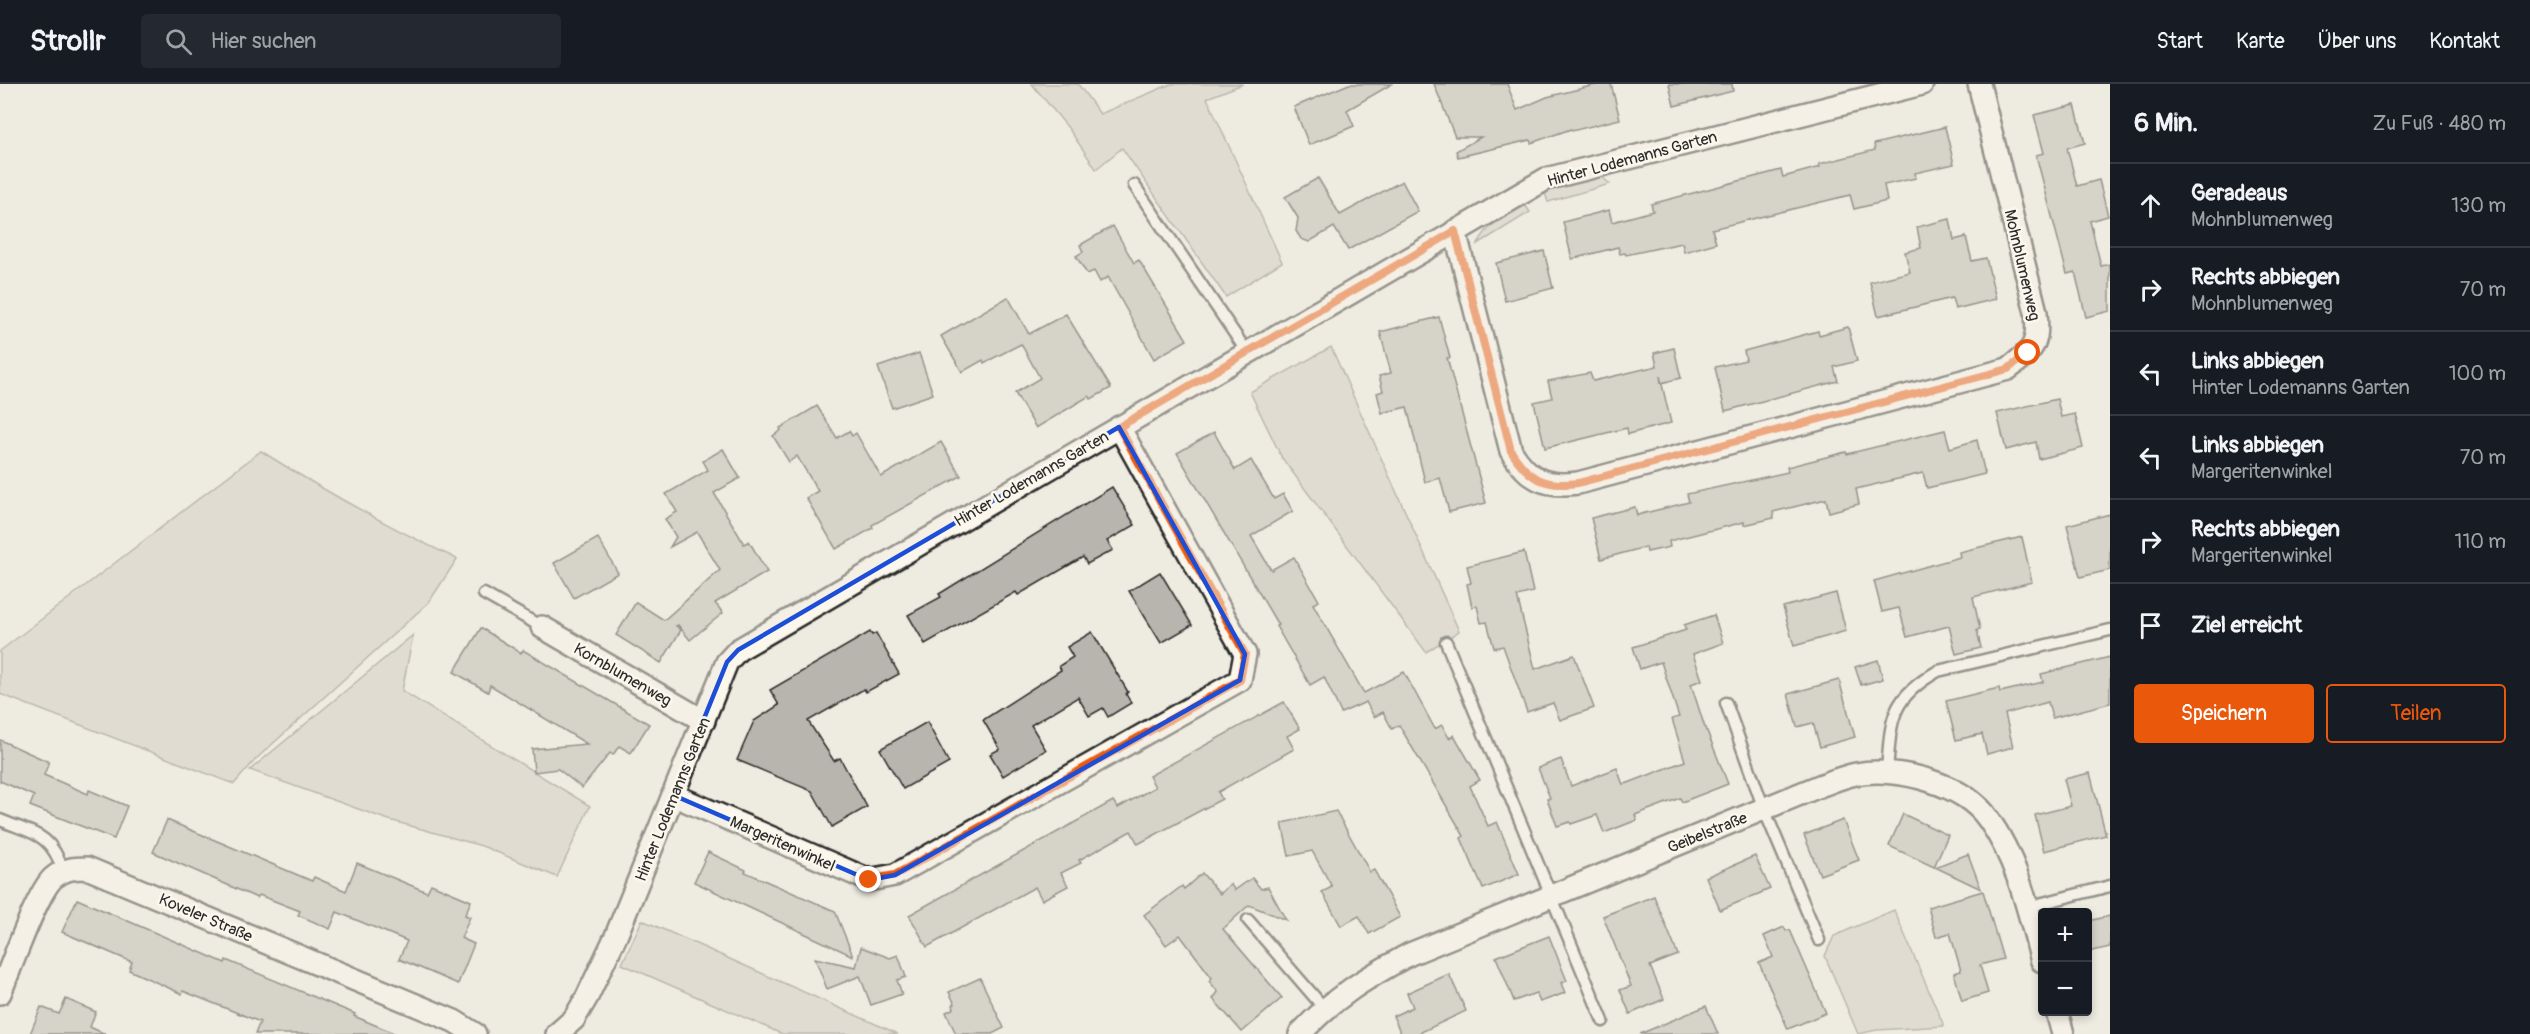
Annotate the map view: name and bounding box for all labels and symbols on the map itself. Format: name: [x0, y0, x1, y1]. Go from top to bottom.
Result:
street label: Hinter Lodemanns Garten: [1545, 127, 1719, 191]
street label: Mohnblumenweg: [2000, 208, 2045, 323]
route start: [2014, 339, 2040, 365]
street label: Hinter Lodemanns Garten: [951, 426, 1112, 531]
street label: Kornblumenweg: [570, 639, 675, 711]
street label: Hinter Lodemanns Garten: [631, 714, 715, 884]
street label: Geibelstraße: [1665, 808, 1750, 858]
street label: Margeritenwinkel: [727, 812, 838, 876]
route end: [855, 866, 881, 892]
street label: Koveler Straße: [156, 889, 256, 947]

